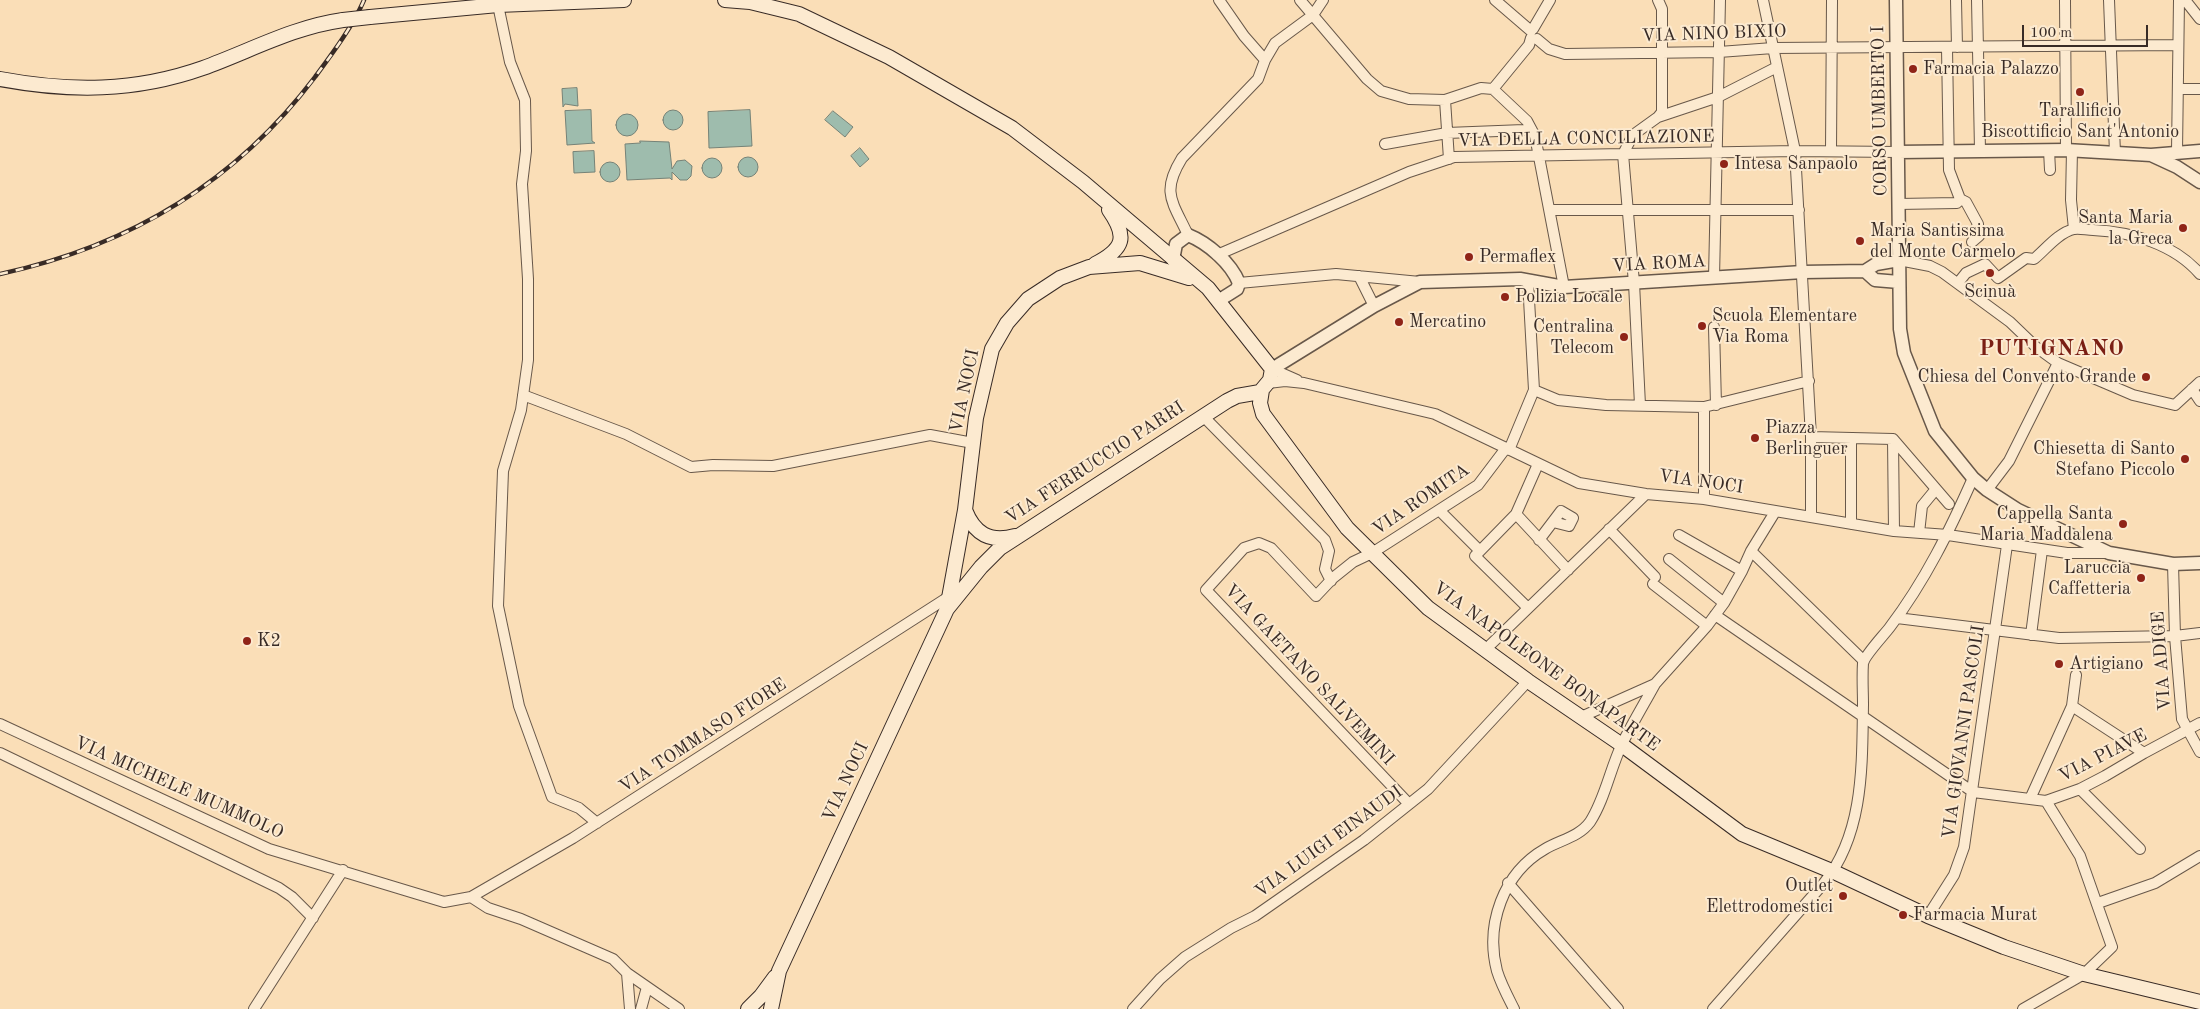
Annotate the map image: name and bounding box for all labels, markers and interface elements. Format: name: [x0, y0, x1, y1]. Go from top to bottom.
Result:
scale bar: [2025, 15, 2151, 47]
street label: VIA NINO BIXIO: [1641, 21, 1787, 47]
street label: CORSO UMBERTO I: [1868, 25, 1892, 197]
text: 100 m: [2030, 26, 2072, 41]
place label: Farmacia Palazzo: [1923, 58, 2059, 80]
marker: Farmacia Palazzo: [1907, 63, 1919, 75]
marker: Tarallificio Biscottificio Sant'Antonio: [2074, 86, 2086, 98]
place label: Tarallificio Biscottificio Sant'Antonio: [1981, 100, 2179, 142]
street label: VIA DELLA CONCILIAZIONE: [1457, 126, 1715, 152]
place label: Intesa Sanpaolo: [1734, 153, 1858, 175]
marker: Intesa Sanpaolo: [1718, 158, 1730, 170]
place label: Santa Maria la Greca: [2078, 207, 2173, 250]
place label: Maria Santissima del Monte Carmelo: [1870, 220, 2016, 262]
marker: Santa Maria la Greca: [2177, 222, 2189, 234]
marker: Maria Santissima del Monte Carmelo: [1854, 235, 1866, 247]
place label: Permaflex: [1479, 246, 1556, 268]
marker: Permaflex: [1463, 251, 1475, 263]
street label: VIA ROMA: [1611, 251, 1707, 277]
marker: Scinuà: [1984, 267, 1996, 279]
place label: Scinuà: [1964, 281, 2016, 303]
place label: Polizia Locale: [1515, 286, 1623, 308]
marker: Polizia Locale: [1499, 291, 1511, 303]
place label: Scuola Elementare Via Roma: [1712, 305, 1857, 348]
place label: Mercatino: [1409, 311, 1486, 333]
marker: Mercatino: [1393, 316, 1405, 328]
place label: Centralina Telecom: [1533, 316, 1614, 358]
marker: Scuola Elementare Via Roma: [1696, 320, 1708, 332]
marker: Centralina Telecom: [1618, 331, 1630, 343]
district label: PUTIGNANO: [1978, 336, 2126, 362]
street label: VIA NOCI: [946, 347, 984, 435]
place label: Chiesa del Convento Grande: [1917, 366, 2136, 388]
marker: Chiesa del Convento Grande: [2140, 371, 2152, 383]
street label: VIA FERRUCCIO PARRI: [1001, 397, 1189, 529]
place label: Piazza Berlinguer: [1765, 417, 1848, 459]
marker: Piazza Berlinguer: [1749, 432, 1761, 444]
place label: Chiesetta di Santo Stefano Piccolo: [2033, 438, 2175, 480]
marker: Chiesetta di Santo Stefano Piccolo: [2179, 453, 2191, 465]
street label: VIA ROMITA: [1368, 460, 1474, 540]
street label: VIA NOCI: [1657, 465, 1745, 499]
place label: Cappella Santa Maria Maddalena: [1979, 503, 2113, 546]
marker: Cappella Santa Maria Maddalena: [2117, 518, 2129, 530]
place label: Laruccia Caffetteria: [2048, 557, 2131, 600]
marker: Laruccia Caffetteria: [2135, 572, 2147, 584]
street label: VIA NAPOLEONE BONAPARTE: [1428, 577, 1664, 757]
street label: VIA GAETANO SALVEMINI: [1219, 580, 1399, 770]
street label: VIA ADIGE: [2148, 610, 2176, 712]
street label: VIA GIOVANNI PASCOLI: [1938, 624, 1990, 840]
place label: K2: [257, 630, 281, 652]
marker: K2: [241, 635, 253, 647]
place label: Artigiano: [2069, 653, 2143, 675]
marker: Artigiano: [2053, 658, 2065, 670]
street label: VIA TOMMASO FIORE: [615, 674, 791, 798]
street label: VIA PIAVE: [2055, 725, 2151, 787]
street label: VIA MICHELE MUMMOLO: [71, 732, 287, 844]
street label: VIA NOCI: [818, 739, 874, 825]
street label: VIA LUIGI EINAUDI: [1251, 781, 1407, 903]
place label: Outlet Elettrodomestici: [1706, 875, 1833, 918]
marker: Outlet Elettrodomestici: [1837, 890, 1849, 902]
place label: Farmacia Murat: [1913, 904, 2037, 926]
marker: Farmacia Murat: [1897, 909, 1909, 921]

